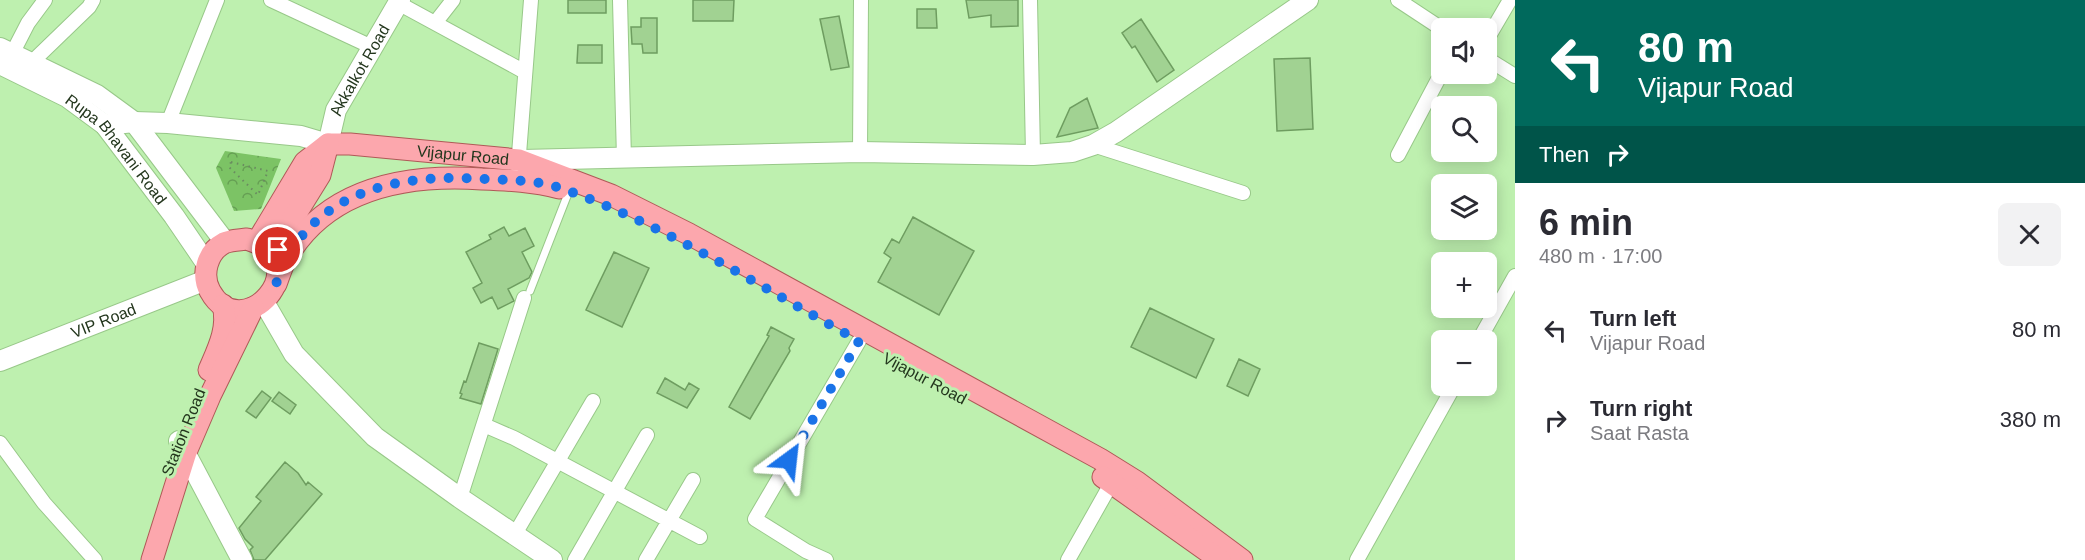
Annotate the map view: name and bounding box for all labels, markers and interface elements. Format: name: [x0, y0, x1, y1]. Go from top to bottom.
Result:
map controls: [1431, 18, 1497, 396]
button: sound: [1431, 18, 1497, 84]
street label: Akkalkot Road: [327, 22, 393, 117]
icon: left: [1539, 24, 1617, 102]
text: 80 m: [1638, 24, 1734, 71]
text: Vijapur Road: [1638, 73, 1794, 103]
street label: Rupa Bhavani Road: [62, 91, 170, 208]
button: search: [1431, 96, 1497, 162]
icon: right: [1601, 138, 1634, 171]
street label: Vijapur Road: [416, 142, 510, 168]
text: Then: [1539, 142, 1589, 167]
button: layers: [1431, 174, 1497, 240]
text: 6 min: [1539, 202, 1633, 243]
button: close: [1998, 203, 2061, 266]
pin: [252, 224, 303, 275]
icon: arrive: [261, 233, 294, 266]
text: 480 m · 17:00: [1539, 245, 1662, 267]
button: +: [1431, 252, 1497, 318]
street label: VIP Road: [69, 300, 138, 341]
text: Turn left: [1590, 306, 1676, 331]
icon: left: [1539, 314, 1572, 347]
text: 80 m: [2012, 317, 2061, 342]
button: −: [1431, 330, 1497, 396]
text: Vijapur Road: [1590, 332, 1705, 354]
street label: Vijapur Road: [880, 349, 969, 408]
street label: Station Road: [158, 386, 209, 478]
text: Turn right: [1590, 396, 1692, 421]
icon: right: [1539, 404, 1572, 437]
text: 380 m: [2000, 407, 2061, 432]
text: Saat Rasta: [1590, 422, 1689, 444]
position arrow: [757, 428, 821, 492]

